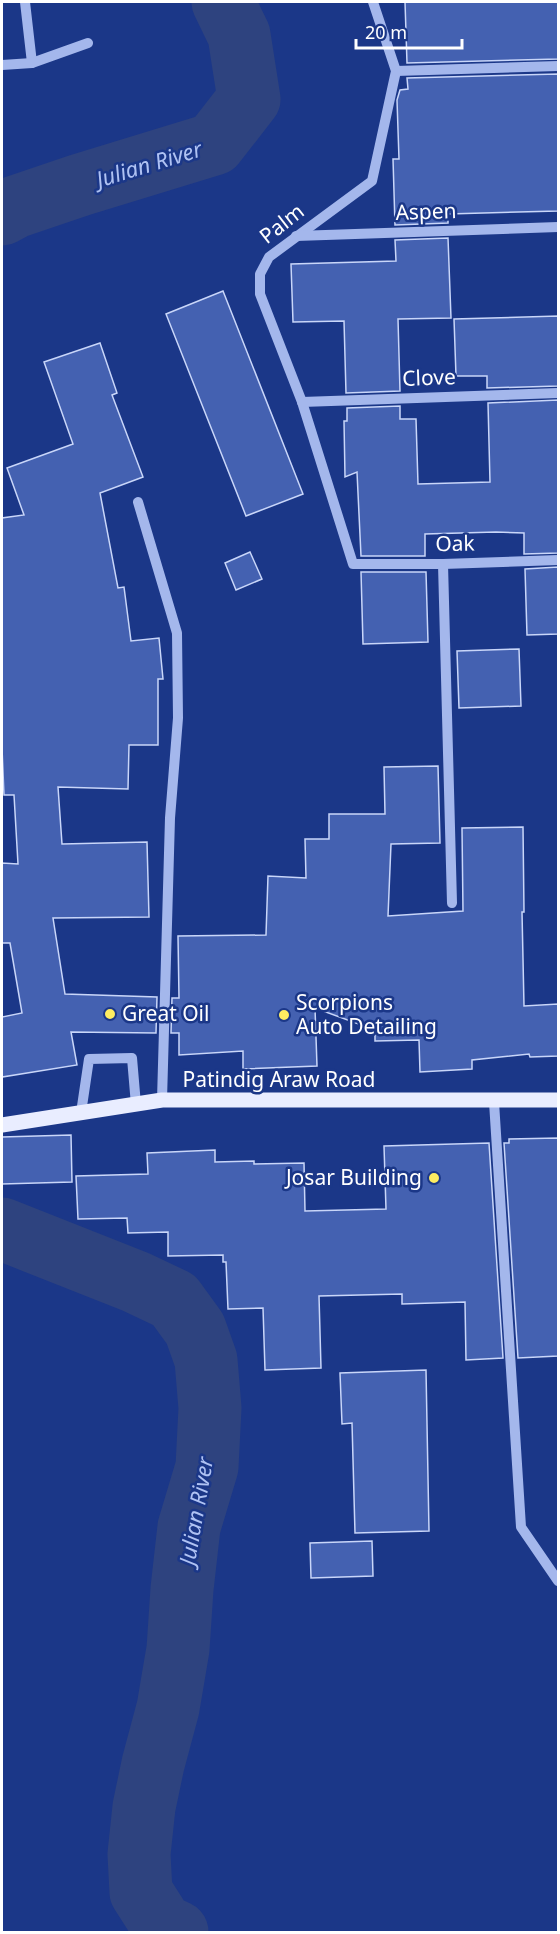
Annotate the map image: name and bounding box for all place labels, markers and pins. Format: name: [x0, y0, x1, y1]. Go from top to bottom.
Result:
place label: Scorpions Auto Detailing: [296, 988, 437, 1040]
place label: Great Oil: [122, 999, 209, 1027]
marker: Great Oil: [103, 1007, 117, 1021]
marker: Scorpions Auto Detailing: [277, 1008, 291, 1022]
place label: Josar Building: [284, 1163, 422, 1191]
marker: Josar Building: [427, 1171, 441, 1185]

